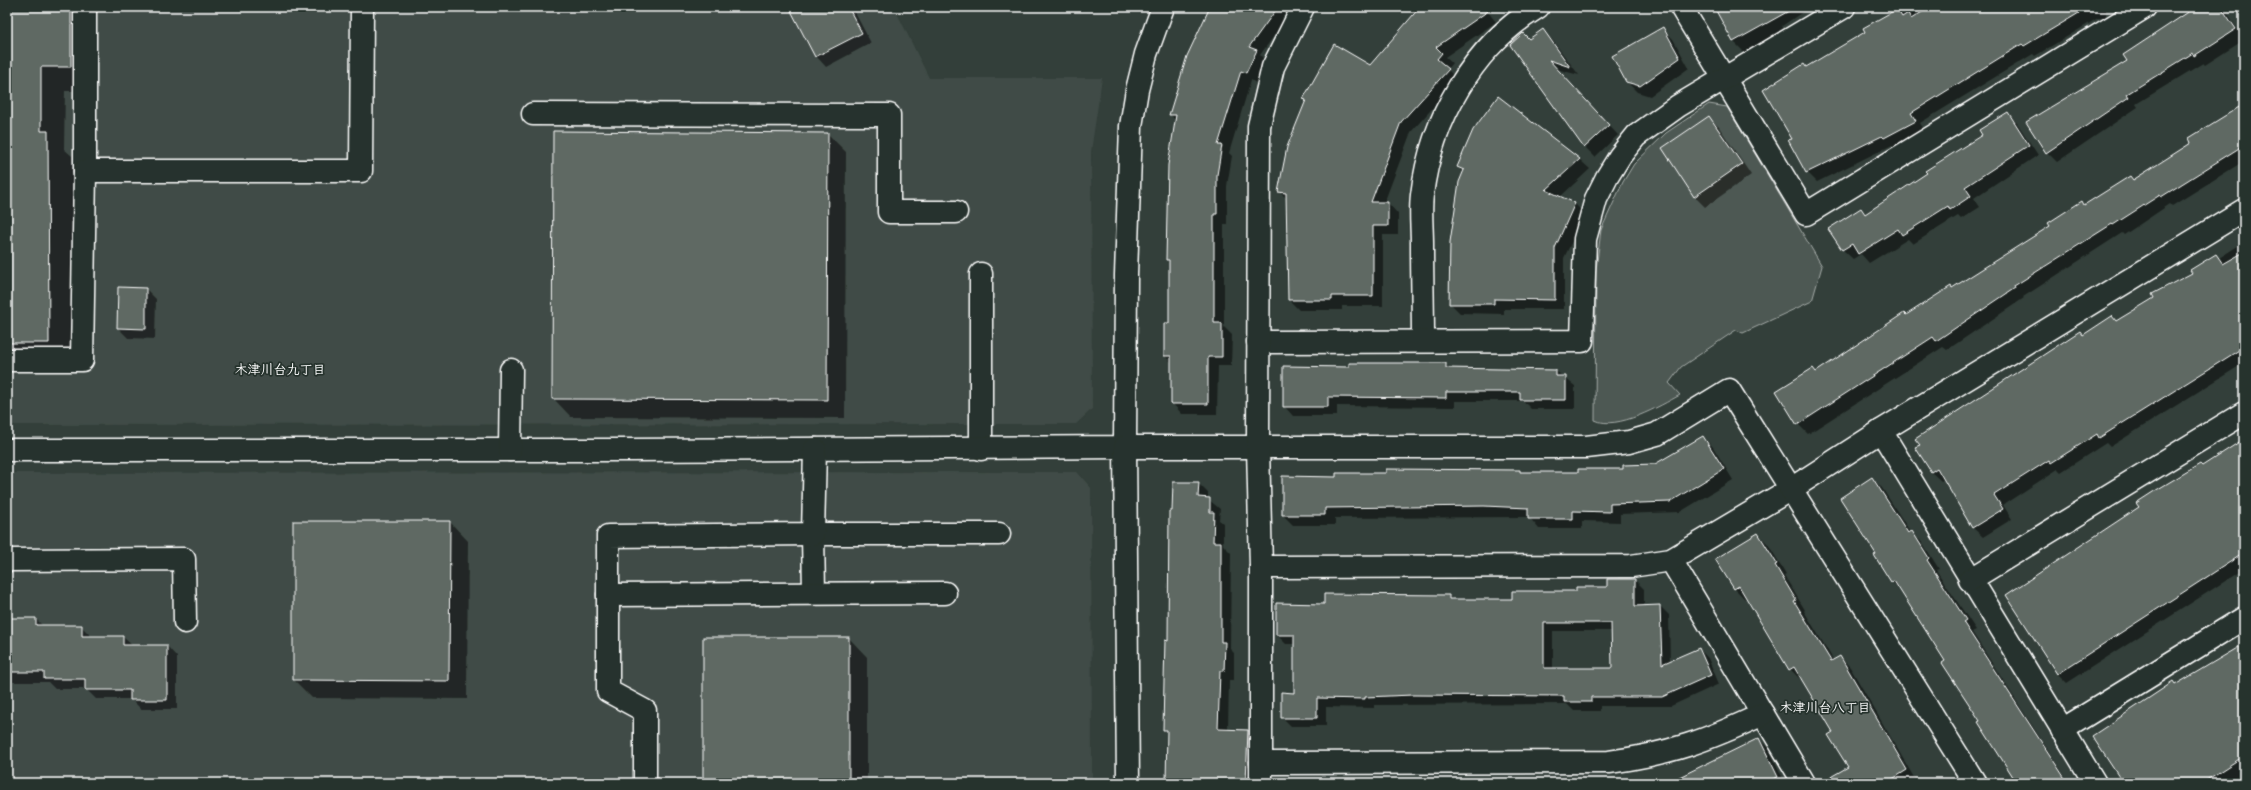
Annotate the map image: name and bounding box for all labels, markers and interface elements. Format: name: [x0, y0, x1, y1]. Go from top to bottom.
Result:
district label: 木津川台九丁目: [234, 361, 326, 378]
district label: 木津川台八丁目: [1779, 699, 1871, 716]

